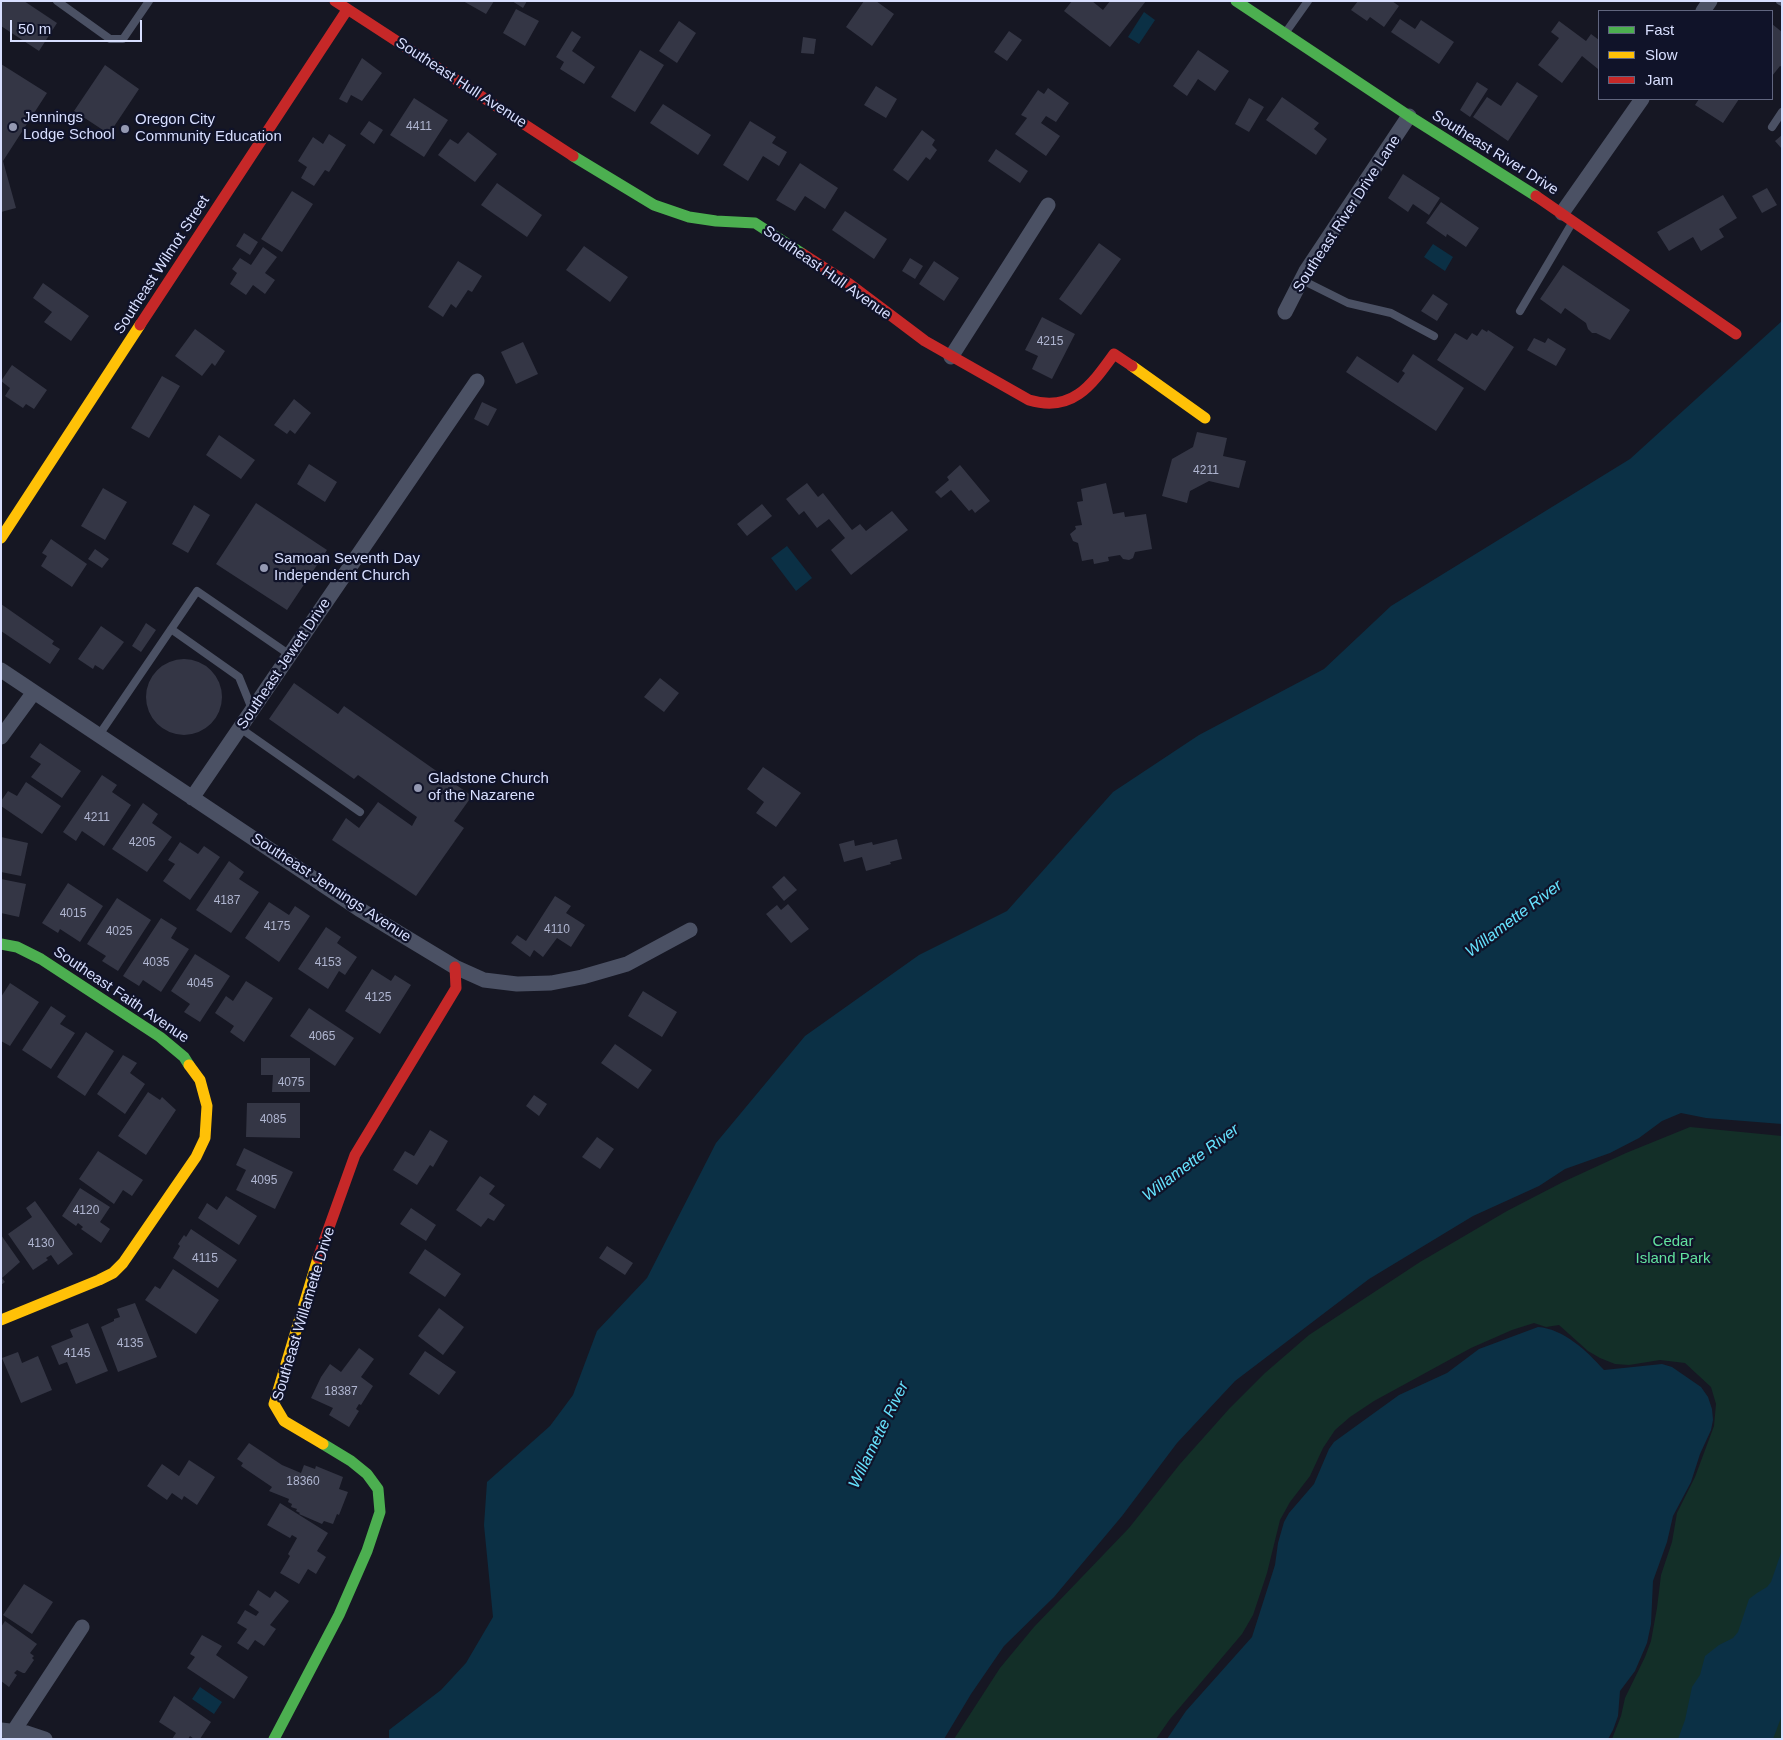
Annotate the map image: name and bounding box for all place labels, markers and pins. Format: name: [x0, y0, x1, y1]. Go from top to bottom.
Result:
place label: Jennings Lodge School: [23, 109, 115, 144]
place label: Oregon City Community Education: [135, 111, 282, 146]
marker: Jennings Lodge School: [7, 121, 19, 133]
marker: Oregon City Community Education: [119, 123, 131, 135]
place label: Samoan Seventh Day Independent Church: [274, 550, 420, 585]
marker: Samoan Seventh Day Independent Church: [258, 562, 270, 574]
place label: Gladstone Church of the Nazarene: [428, 770, 549, 805]
marker: Gladstone Church of the Nazarene: [412, 782, 424, 794]

